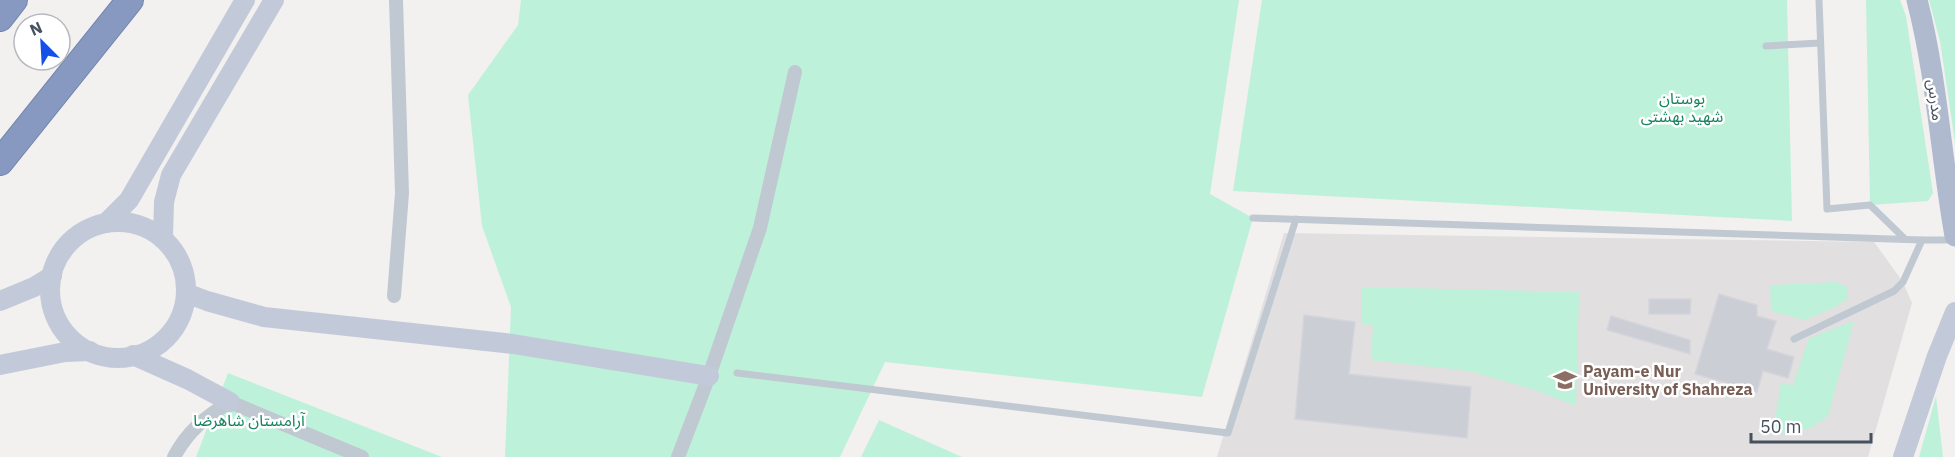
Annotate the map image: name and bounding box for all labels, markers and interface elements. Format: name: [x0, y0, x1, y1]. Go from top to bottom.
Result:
north arrow: [12, 12, 72, 72]
text: N: [27, 17, 45, 40]
street label: مدرس: [1924, 78, 1948, 122]
park label: بوستان شهید بهشتی: [1641, 88, 1723, 126]
place label: Payam-e Nur University of Shahreza: [1583, 361, 1753, 399]
school or university icon: Payam-e Nur University of Shahreza: [1552, 367, 1578, 393]
scale bar: [1751, 406, 1871, 444]
park label: آرامستان شاهرضا: [193, 410, 306, 430]
text: 50 m: [1760, 415, 1802, 438]

